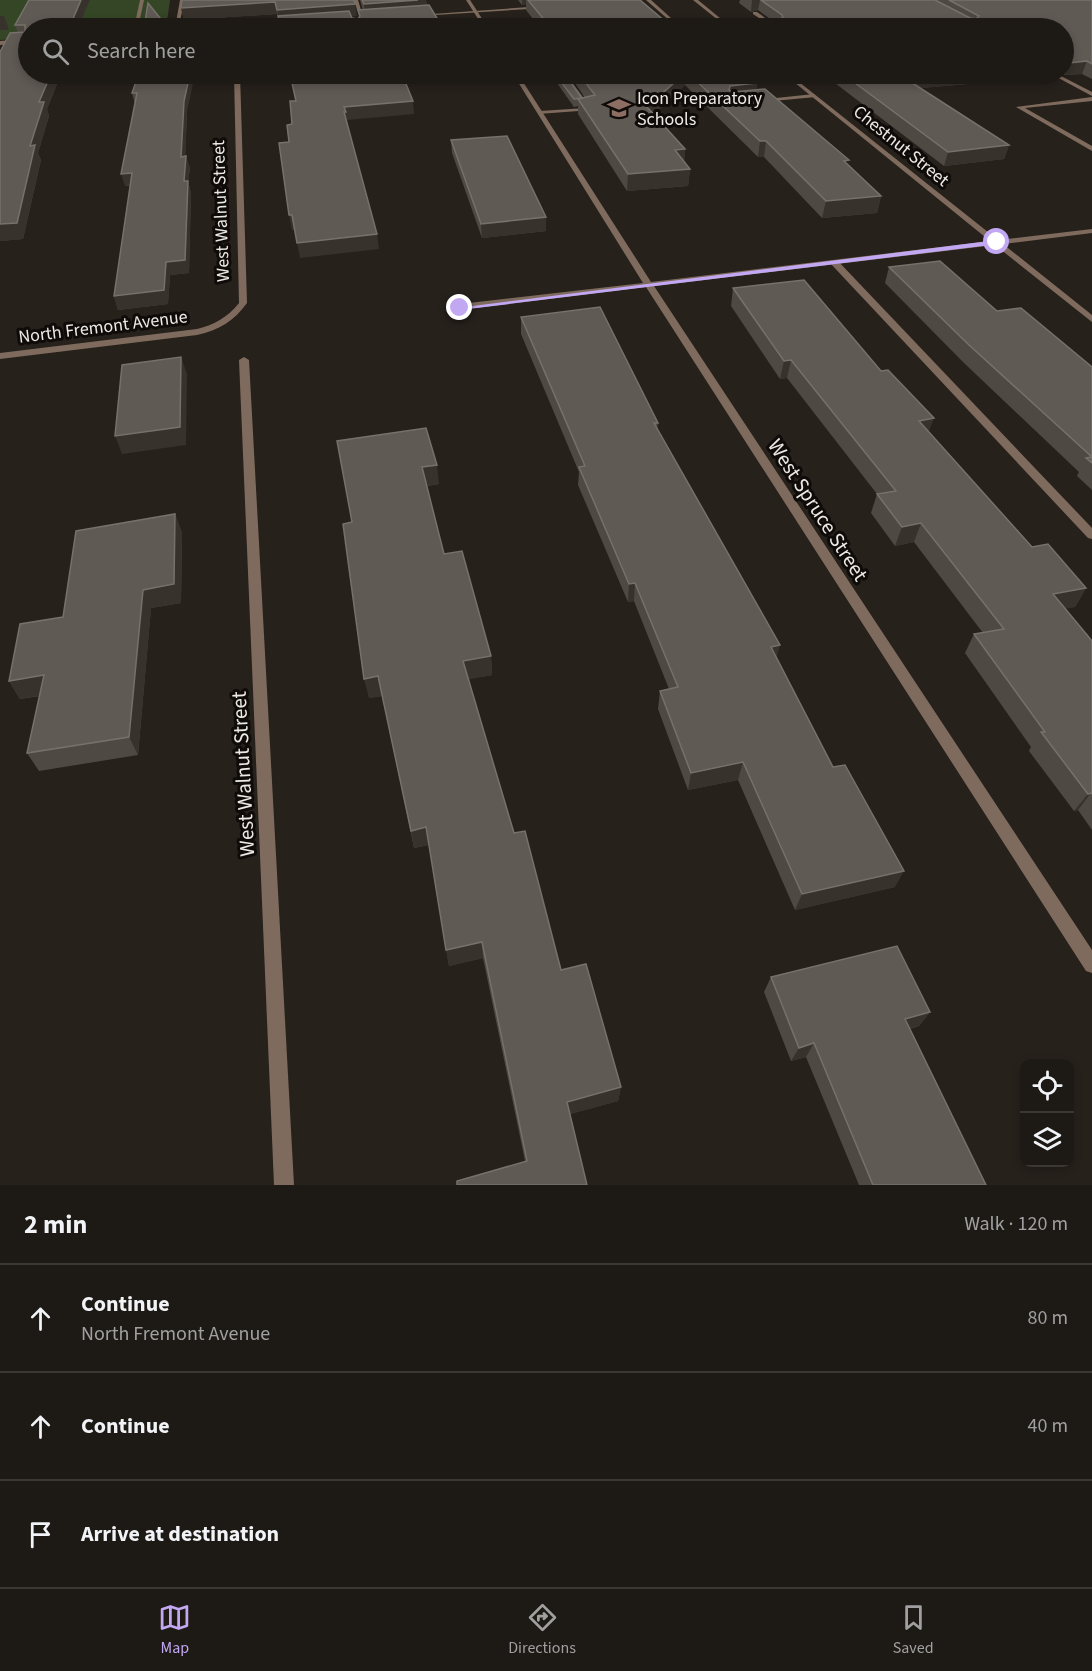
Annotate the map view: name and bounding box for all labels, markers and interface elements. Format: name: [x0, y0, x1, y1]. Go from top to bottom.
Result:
search box: [18, 18, 1074, 84]
icon: search: [39, 35, 72, 68]
text: Search here: [87, 35, 195, 67]
place label: Icon Preparatory Schools: [637, 86, 763, 132]
school or university icon: Icon Preparatory Schools: [606, 95, 632, 121]
street label: Chestnut Street: [848, 100, 954, 192]
street label: West Walnut Street: [206, 140, 236, 282]
route start: [983, 228, 1009, 254]
route end: [446, 294, 472, 320]
street label: North Fremont Avenue: [17, 304, 189, 350]
street label: West Spruce Street: [761, 433, 875, 587]
street label: West Walnut Street: [224, 691, 262, 857]
map controls: [1020, 1059, 1074, 1167]
button: locate: [1020, 1059, 1074, 1113]
button: layers: [1020, 1113, 1074, 1167]
text: 2 min: [24, 1206, 87, 1243]
text: Walk · 120 m: [964, 1210, 1068, 1238]
text: Continue: [81, 1288, 170, 1320]
icon: ahead: [24, 1302, 57, 1335]
text: 80 m: [1028, 1304, 1068, 1332]
text: North Fremont Avenue: [81, 1320, 270, 1348]
icon: ahead: [24, 1410, 57, 1443]
text: Continue: [81, 1410, 170, 1442]
text: 40 m: [1028, 1412, 1068, 1440]
icon: arrive: [24, 1518, 57, 1551]
text: Arrive at destination: [81, 1518, 279, 1550]
tab: Map: [158, 1601, 191, 1659]
tab: Directions: [508, 1601, 576, 1659]
tab: Saved: [893, 1601, 934, 1659]

